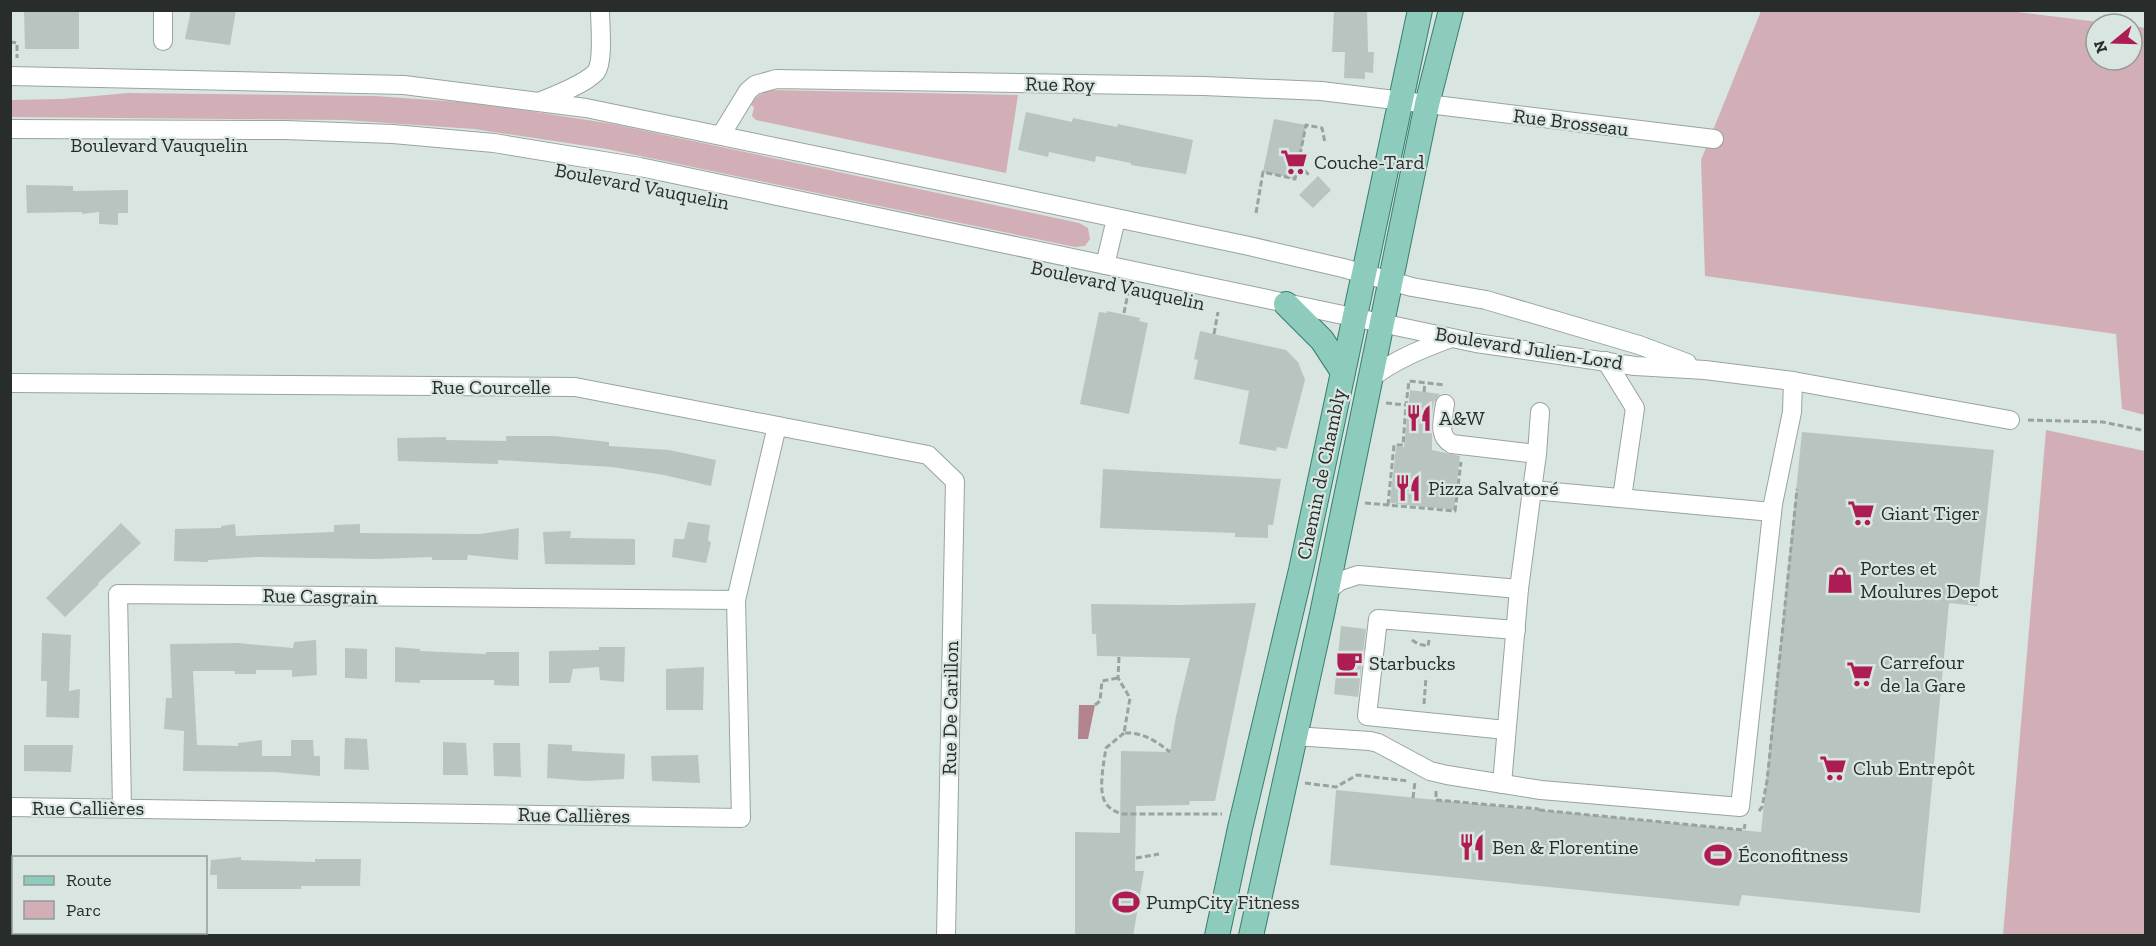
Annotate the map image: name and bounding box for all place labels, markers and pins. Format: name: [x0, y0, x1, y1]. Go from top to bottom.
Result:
supermarket icon: Couche-Tard: [1279, 147, 1309, 177]
place label: Couche-Tard: [1314, 150, 1425, 174]
restaurant icon: A&W: [1404, 403, 1434, 433]
place label: A&W: [1439, 406, 1485, 430]
restaurant icon: Pizza Salvatoré: [1393, 473, 1423, 503]
place label: Pizza Salvatoré: [1428, 476, 1559, 500]
supermarket icon: Giant Tiger: [1846, 498, 1876, 528]
place label: Giant Tiger: [1881, 501, 1980, 525]
place label: Portes et Moulures Depot: [1860, 556, 1999, 603]
shop icon: Portes et Moulures Depot: [1825, 565, 1855, 595]
cafe icon: Starbucks: [1334, 648, 1364, 678]
place label: Carrefour de la Gare: [1880, 650, 1966, 697]
place label: Starbucks: [1369, 651, 1455, 675]
supermarket icon: Carrefour de la Gare: [1845, 659, 1875, 689]
supermarket icon: Club Entrepôt: [1818, 753, 1848, 783]
place label: Club Entrepôt: [1853, 756, 1975, 780]
restaurant icon: Ben & Florentine: [1457, 832, 1487, 862]
place label: Ben & Florentine: [1492, 835, 1639, 859]
sports icon: Éconofitness: [1703, 840, 1733, 870]
place label: Éconofitness: [1738, 843, 1848, 867]
sports icon: PumpCity Fitness: [1111, 887, 1141, 917]
place label: PumpCity Fitness: [1146, 890, 1300, 914]

